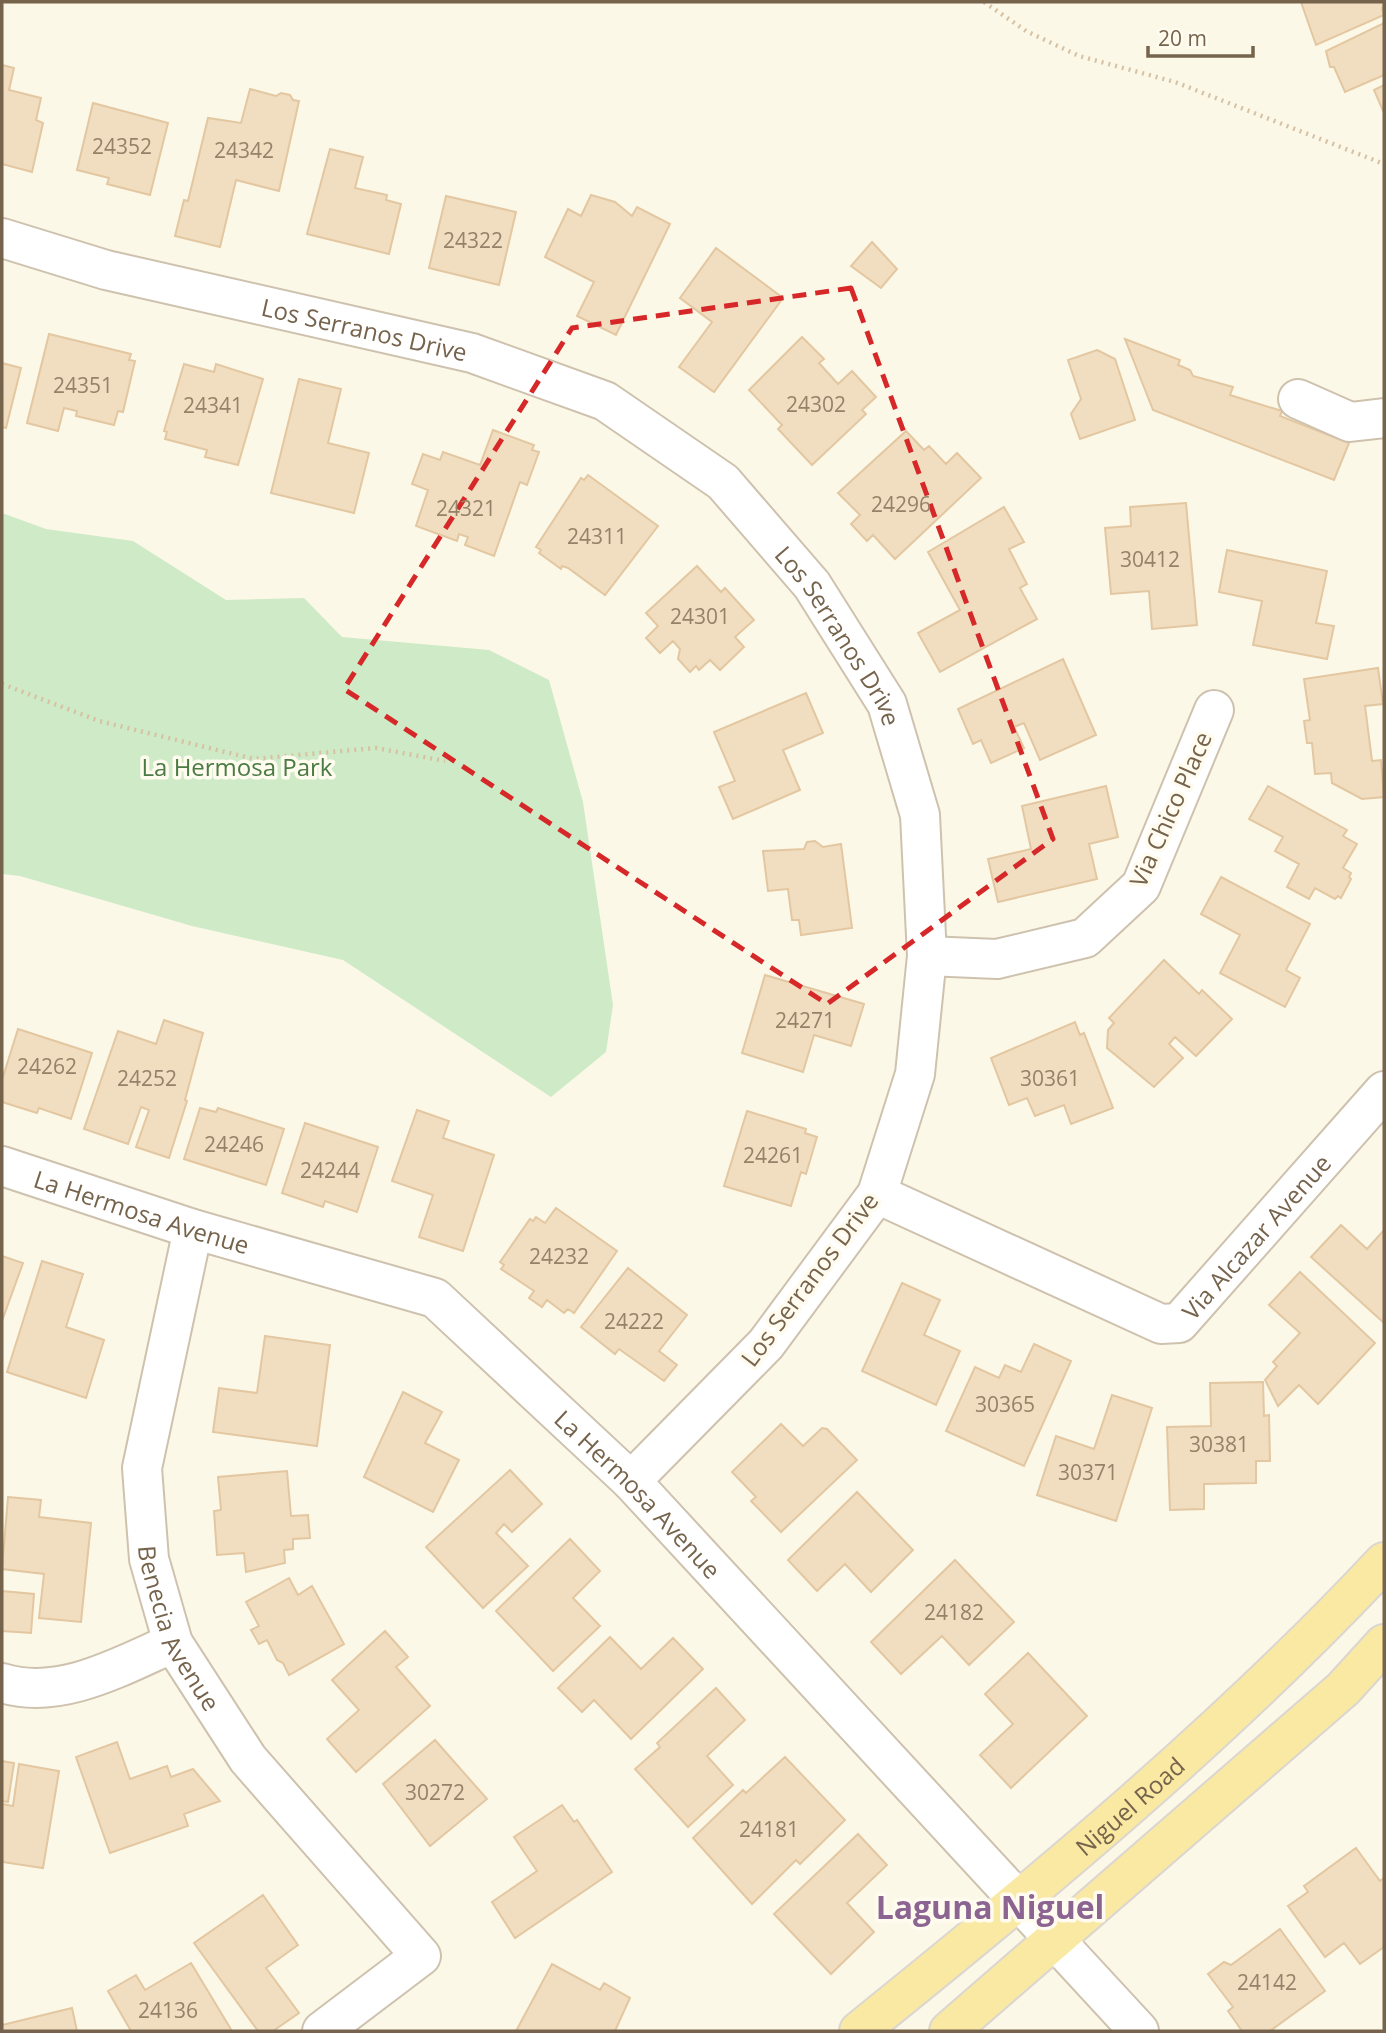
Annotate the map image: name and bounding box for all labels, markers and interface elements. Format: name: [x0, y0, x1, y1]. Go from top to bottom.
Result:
scale bar: [1148, 14, 1253, 58]
text: 20 m: [1158, 24, 1207, 52]
house number: 24352: [92, 132, 152, 160]
house number: 24342: [214, 136, 274, 164]
house number: 24322: [443, 226, 503, 254]
street label: Los Serranos Drive: [259, 289, 471, 368]
house number: 24351: [53, 371, 113, 399]
house number: 24302: [786, 390, 846, 418]
house number: 24341: [183, 391, 243, 419]
house number: 24296: [871, 490, 931, 518]
house number: 24321: [436, 494, 496, 522]
house number: 24311: [567, 522, 627, 550]
street label: Los Serranos Drive: [768, 538, 909, 729]
house number: 30412: [1120, 545, 1180, 573]
house number: 24301: [670, 602, 730, 630]
street label: Via Chico Place: [1121, 726, 1219, 892]
park label: La Hermosa Park: [142, 750, 333, 783]
house number: 24271: [775, 1006, 835, 1034]
house number: 24262: [17, 1052, 77, 1080]
house number: 24252: [117, 1064, 177, 1092]
house number: 30361: [1020, 1064, 1080, 1092]
house number: 24246: [204, 1130, 264, 1158]
house number: 24261: [743, 1141, 803, 1169]
street label: Via Alcazar Avenue: [1174, 1147, 1338, 1326]
house number: 24244: [300, 1156, 360, 1184]
street label: La Hermosa Avenue: [30, 1161, 253, 1261]
street label: Los Serranos Drive: [733, 1185, 885, 1373]
house number: 24232: [529, 1242, 589, 1270]
house number: 24222: [604, 1307, 664, 1335]
house number: 30365: [975, 1390, 1035, 1418]
street label: La Hermosa Avenue: [548, 1402, 729, 1585]
house number: 30381: [1189, 1430, 1249, 1458]
house number: 30371: [1058, 1458, 1118, 1486]
street label: Benecia Avenue: [132, 1544, 229, 1717]
house number: 24182: [924, 1598, 984, 1626]
street label: Niguel Road: [1068, 1749, 1191, 1862]
house number: 30272: [405, 1778, 465, 1806]
house number: 24181: [739, 1815, 799, 1843]
district label: Laguna Niguel: [876, 1885, 1104, 1928]
house number: 24142: [1237, 1968, 1297, 1996]
house number: 24136: [138, 1996, 198, 2024]

